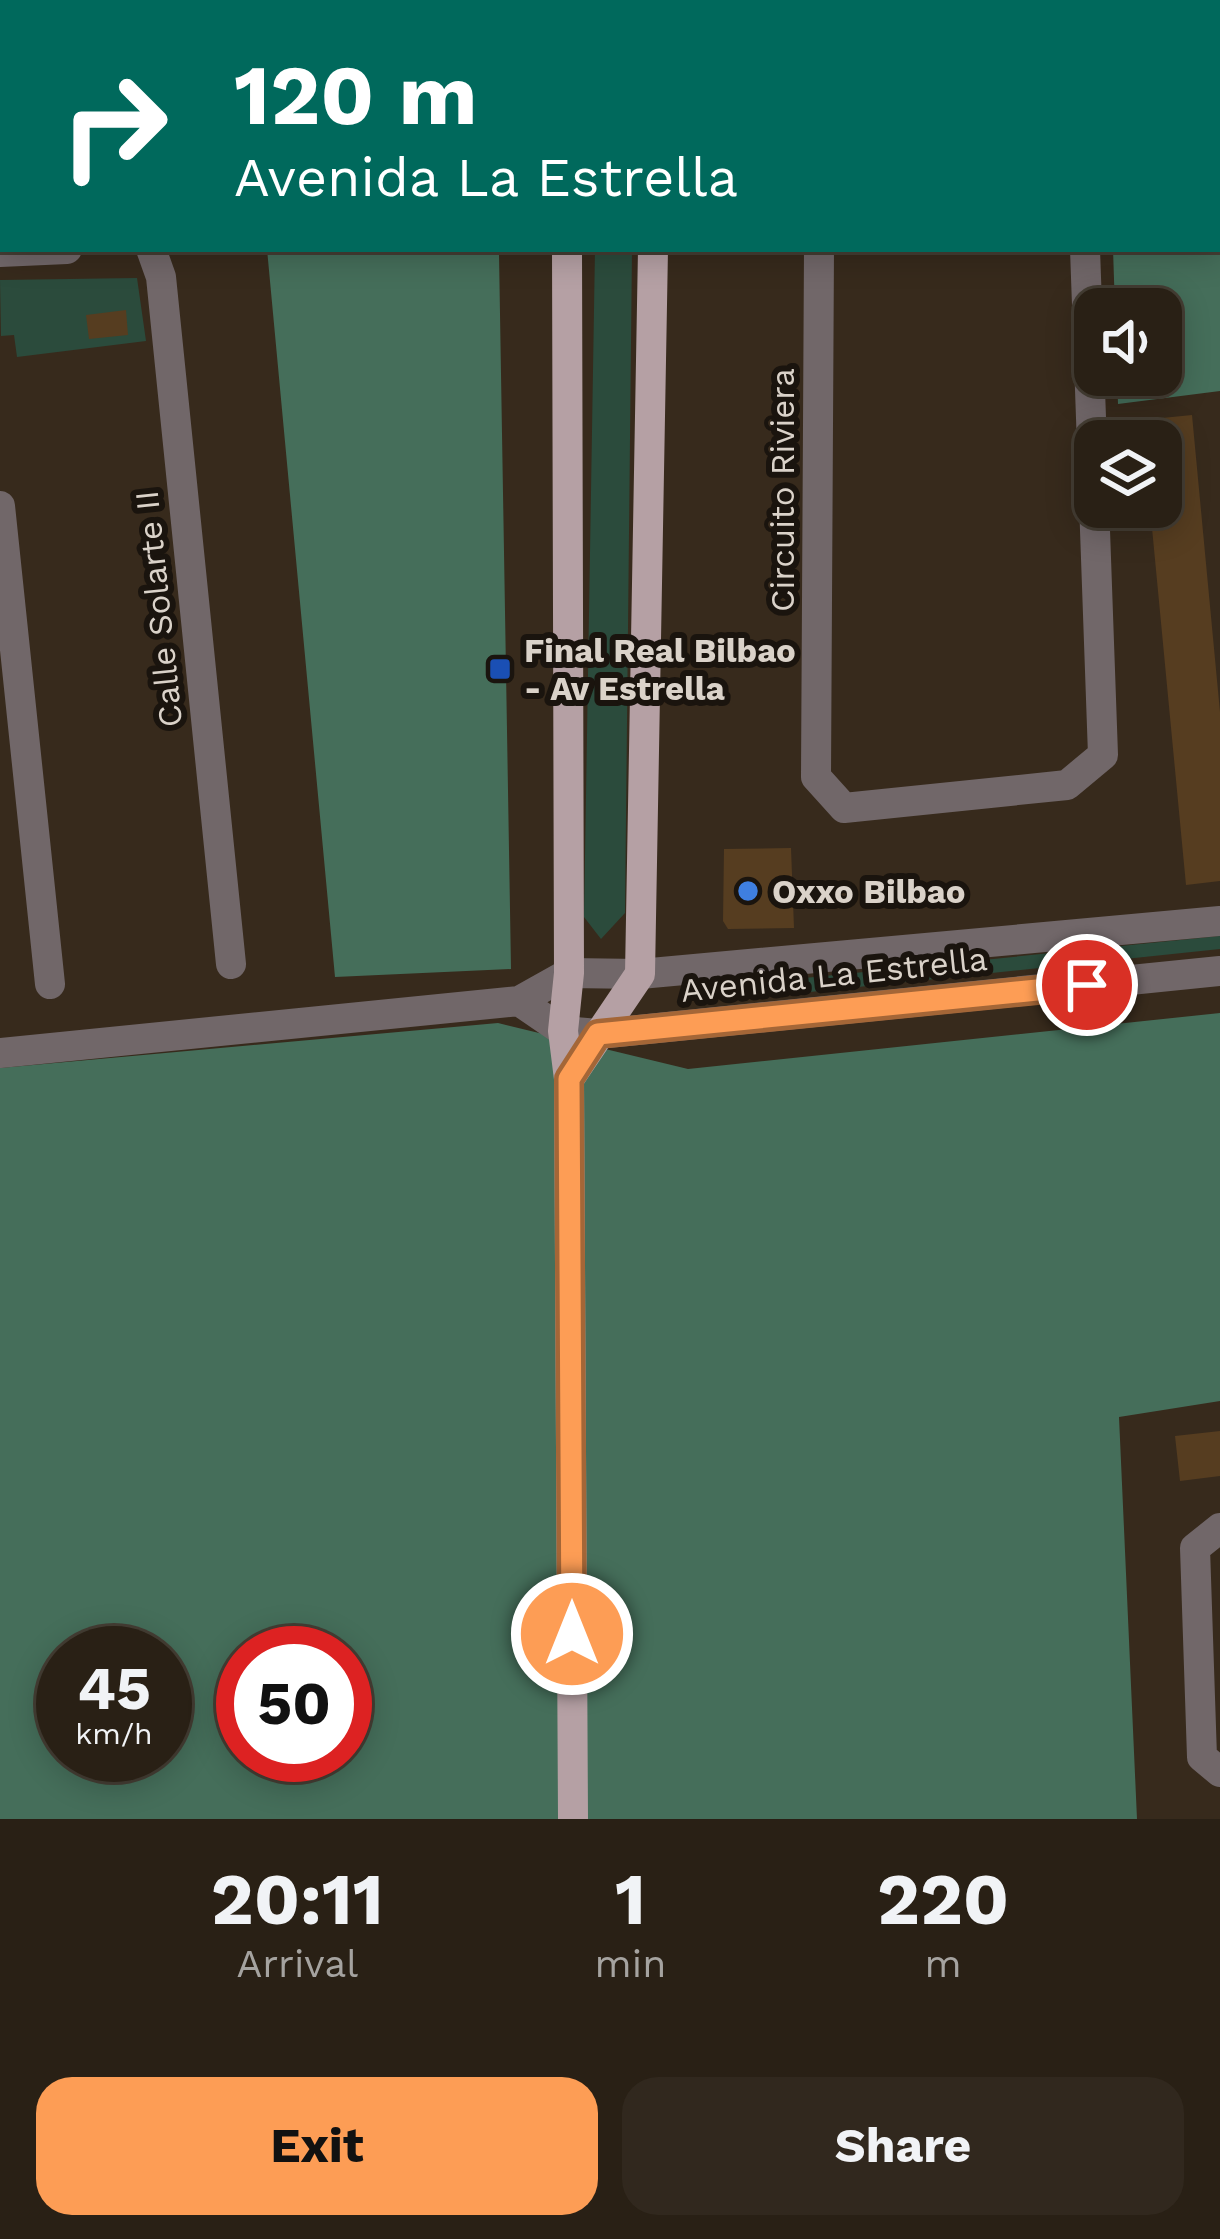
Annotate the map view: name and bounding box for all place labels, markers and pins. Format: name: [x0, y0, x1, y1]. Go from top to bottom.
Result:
place label: Final Real Bilbao - Av Estrella: [524, 631, 796, 708]
marker: Final Real Bilbao - Av Estrella: [487, 656, 513, 682]
place label: Oxxo Bilbao: [772, 872, 966, 911]
marker: Oxxo Bilbao: [735, 878, 761, 904]
pin: [1036, 934, 1138, 1036]

